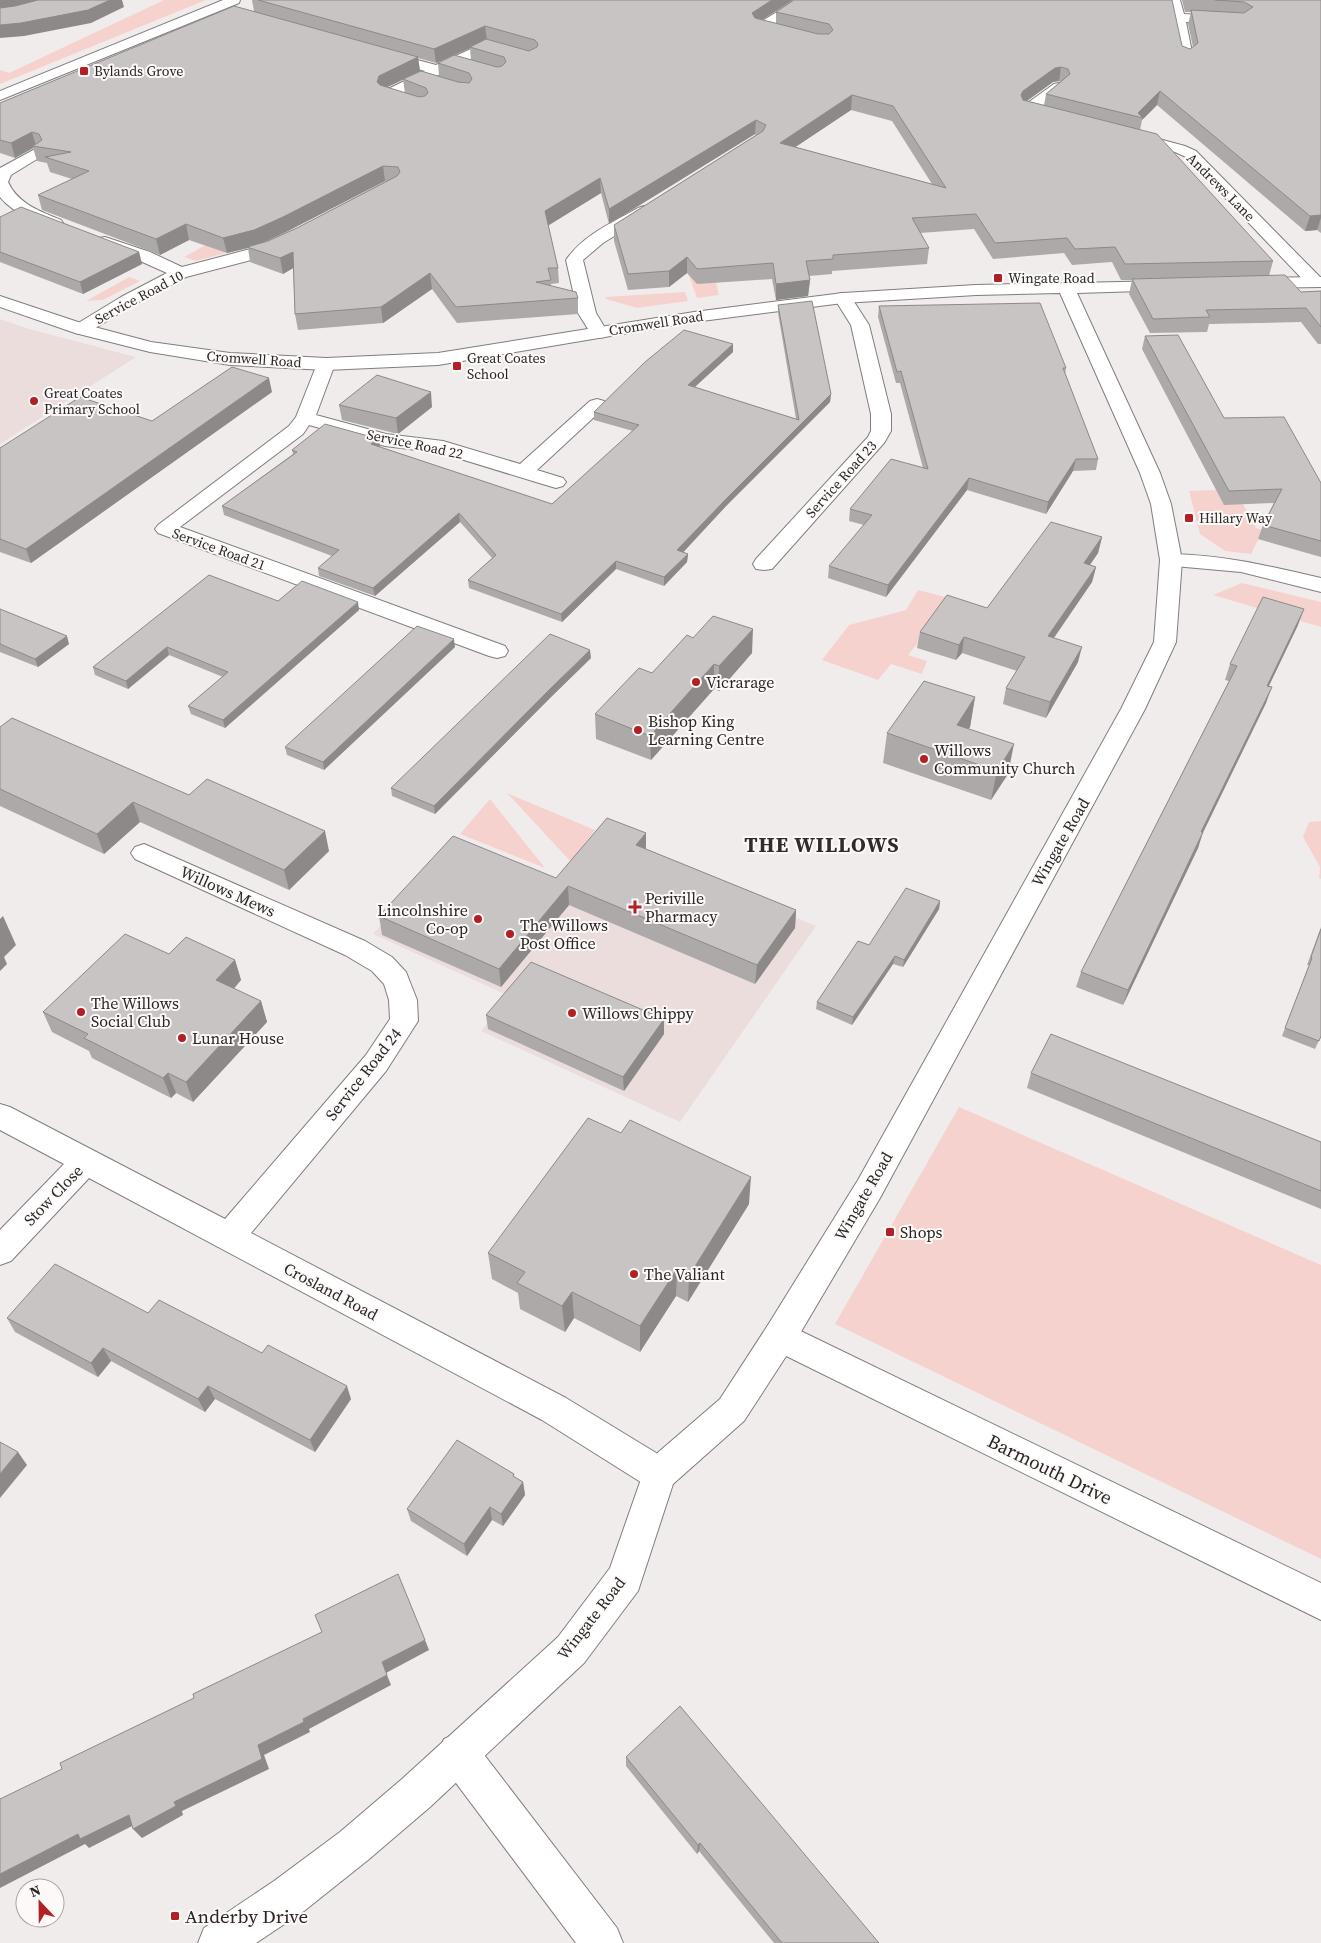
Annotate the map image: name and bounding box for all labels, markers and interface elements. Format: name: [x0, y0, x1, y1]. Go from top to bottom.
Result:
place label: Bylands Grove: [94, 61, 183, 81]
marker: Bylands Grove: [78, 65, 90, 77]
street label: Andrews Lane: [1182, 148, 1260, 226]
street label: Service Road 10: [91, 265, 187, 329]
place label: Wingate Road: [1008, 268, 1095, 288]
marker: Wingate Road: [992, 272, 1004, 284]
street label: Cromwell Road: [607, 306, 705, 340]
street label: Cromwell Road: [206, 346, 302, 372]
place label: Great Coates School: [467, 348, 546, 384]
marker: Great Coates School: [451, 360, 463, 372]
place label: Great Coates Primary School: [44, 383, 140, 419]
marker: Great Coates Primary School: [28, 395, 40, 407]
street label: Service Road 22: [365, 424, 465, 464]
street label: Service Road 23: [801, 436, 881, 522]
place label: Hillary Way: [1199, 508, 1273, 528]
marker: Hillary Way: [1183, 512, 1195, 524]
street label: Service Road 21: [170, 523, 268, 575]
place label: Vicrarage: [706, 671, 774, 693]
marker: Vicrarage: [690, 676, 702, 688]
place label: Bishop King Learning Centre: [648, 710, 764, 750]
marker: Bishop King Learning Centre: [632, 724, 644, 736]
place label: Willows Community Church: [934, 739, 1076, 779]
marker: Willows Community Church: [918, 753, 930, 765]
street label: Wingate Road: [1026, 794, 1094, 890]
district label: THE WILLOWS: [744, 830, 900, 859]
street label: Willows Mews: [177, 860, 279, 922]
place label: Periville Pharmacy: [645, 887, 718, 927]
place label: Lincolnshire Co-op: [377, 899, 468, 939]
marker: Periville Pharmacy: [629, 901, 641, 913]
marker: Lincolnshire Co-op: [472, 913, 484, 925]
place label: The Willows Post Office: [520, 914, 608, 954]
marker: The Willows Post Office: [504, 928, 516, 940]
place label: The Willows Social Club: [91, 992, 179, 1032]
place label: Willows Chippy: [582, 1002, 695, 1024]
marker: The Willows Social Club: [75, 1006, 87, 1018]
marker: Willows Chippy: [566, 1007, 578, 1019]
street label: Service Road 24: [320, 1023, 406, 1125]
place label: Lunar House: [192, 1027, 284, 1049]
marker: Lunar House: [176, 1032, 188, 1044]
street label: Wingate Road: [829, 1148, 897, 1244]
street label: Stow Close: [18, 1160, 88, 1230]
place label: Shops: [900, 1221, 943, 1243]
marker: Shops: [884, 1226, 896, 1238]
street label: Crosland Road: [280, 1257, 382, 1325]
place label: The Valiant: [644, 1263, 726, 1285]
marker: The Valiant: [628, 1268, 640, 1280]
street label: Barmouth Drive: [983, 1428, 1117, 1510]
street label: Wingate Road: [552, 1572, 630, 1664]
north arrow: [15, 1878, 65, 1928]
text: N: [27, 1880, 44, 1902]
place label: Anderby Drive: [185, 1903, 308, 1929]
marker: Anderby Drive: [169, 1910, 181, 1922]

